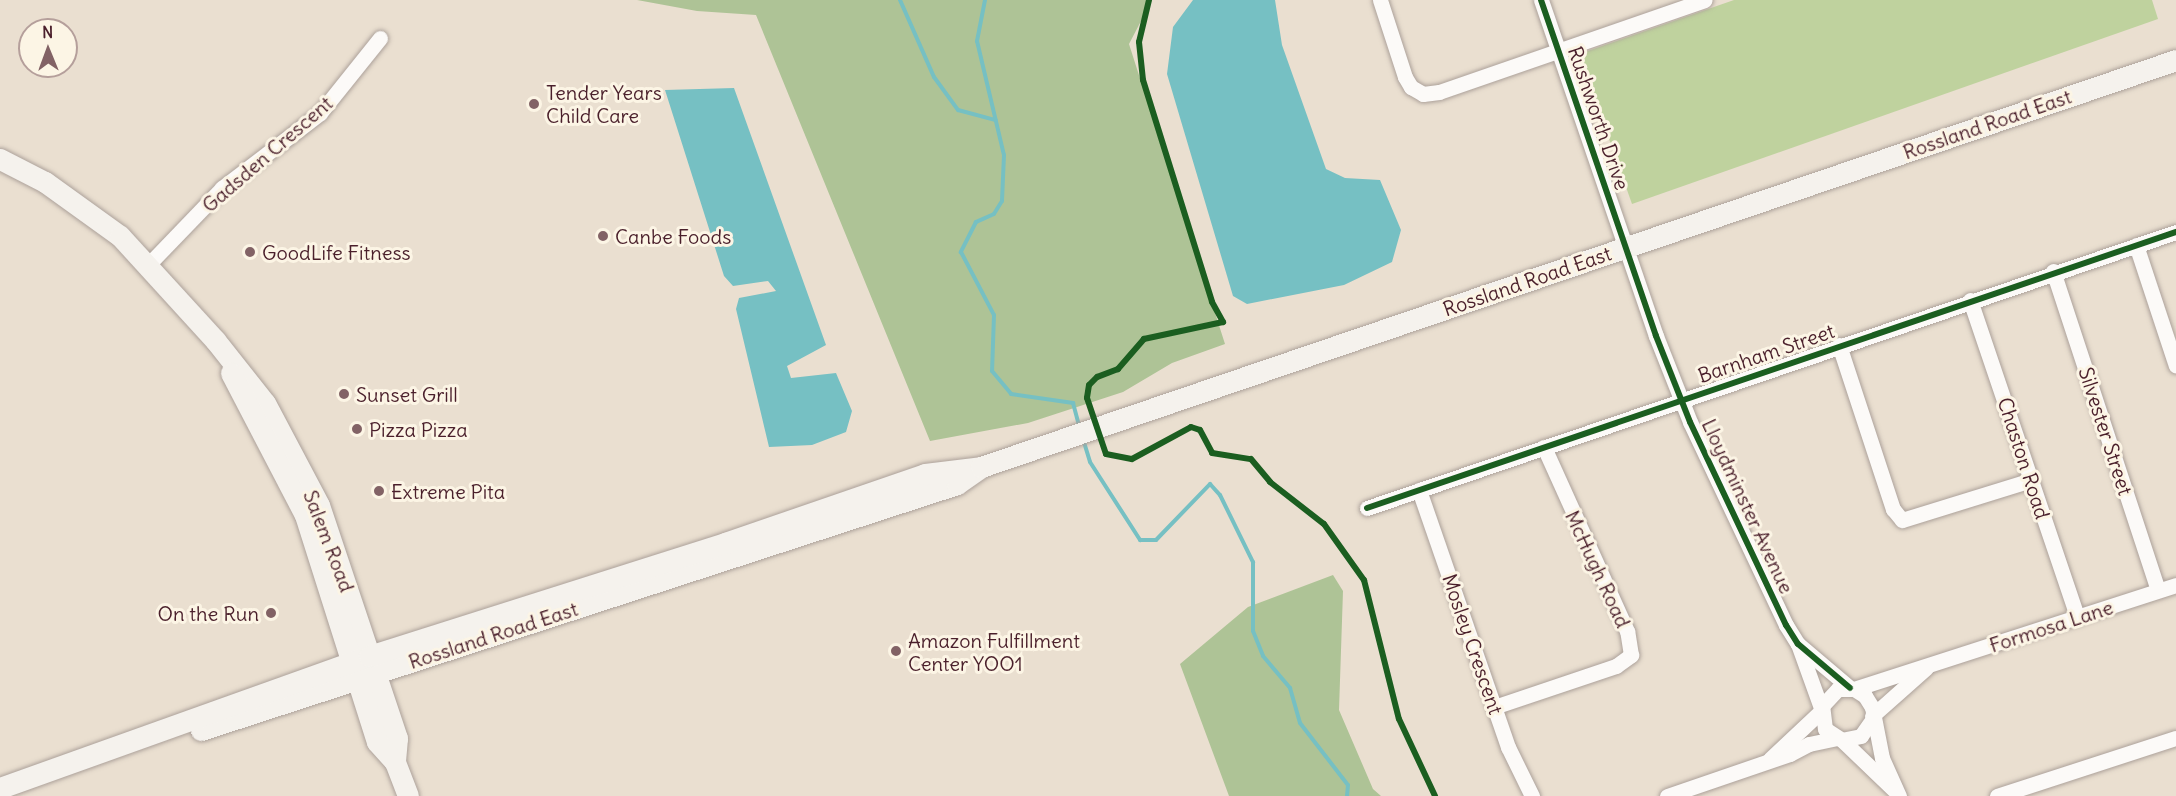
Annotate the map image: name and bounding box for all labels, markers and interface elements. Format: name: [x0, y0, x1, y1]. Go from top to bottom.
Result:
north arrow: [18, 18, 78, 78]
text: N: [42, 22, 53, 42]
street label: Rushworth Drive: [1563, 43, 1635, 193]
place label: Tender Years Child Care: [546, 80, 662, 127]
street label: Rossland Road East: [1900, 84, 2074, 164]
street label: Gadsden Crescent: [197, 91, 337, 217]
marker: Tender Years Child Care: [527, 97, 541, 111]
place label: Canbe Foods: [615, 224, 731, 248]
marker: Canbe Foods: [596, 229, 610, 243]
place label: GoodLife Fitness: [262, 240, 411, 264]
street label: Rossland Road East: [1440, 241, 1614, 321]
marker: GoodLife Fitness: [243, 245, 257, 259]
street label: Barnham Street: [1695, 318, 1837, 388]
street label: Silvester Street: [2074, 364, 2138, 498]
place label: Sunset Grill: [356, 382, 458, 406]
marker: Sunset Grill: [337, 387, 351, 401]
street label: Chaston Road: [1993, 394, 2055, 522]
street label: Lloydminster Avenue: [1697, 415, 1799, 597]
place label: Pizza Pizza: [369, 417, 468, 441]
marker: Pizza Pizza: [350, 422, 364, 436]
place label: Extreme Pita: [391, 479, 505, 503]
marker: Extreme Pita: [372, 484, 386, 498]
street label: Salem Road: [299, 487, 359, 595]
street label: McHugh Road: [1560, 507, 1636, 631]
street label: Mosley Crescent: [1438, 571, 1508, 717]
street label: Formosa Lane: [1986, 595, 2116, 657]
street label: Rossland Road East: [405, 596, 581, 674]
place label: On the Run: [158, 601, 259, 625]
marker: On the Run: [264, 606, 278, 620]
place label: Amazon Fulfillment Center YOO1: [908, 628, 1080, 675]
marker: Amazon Fulfillment Center YOO1: [889, 644, 903, 658]

